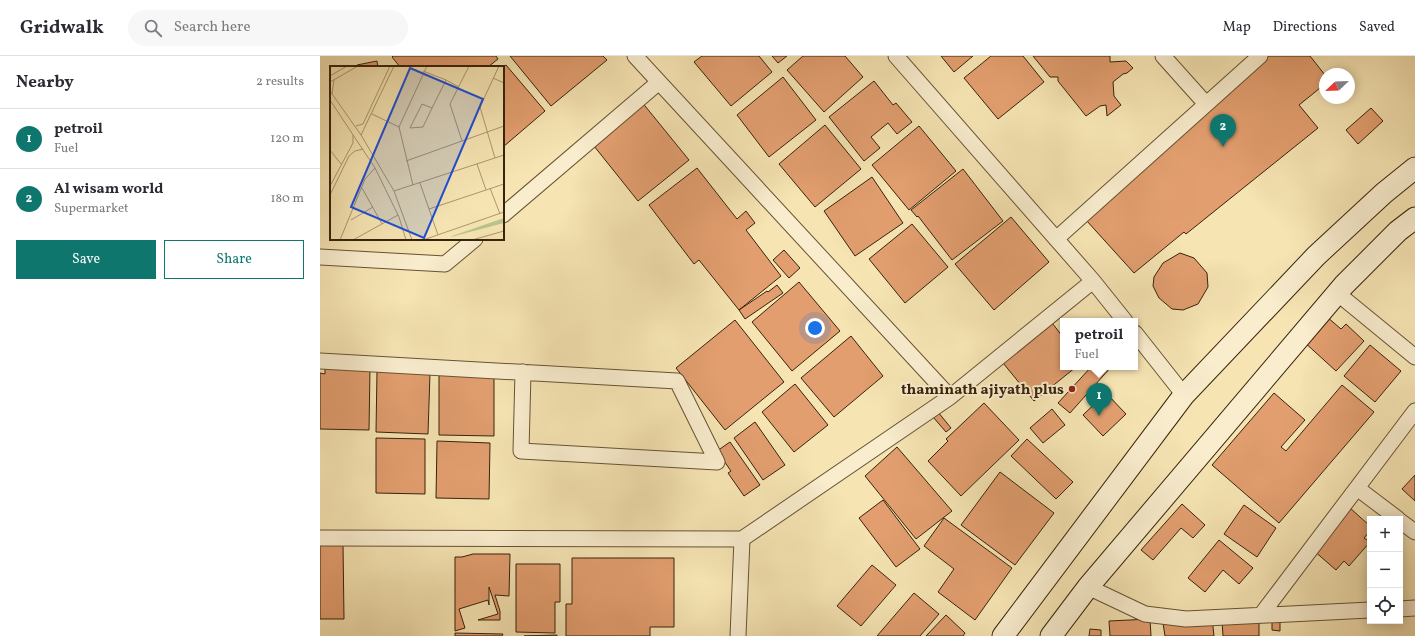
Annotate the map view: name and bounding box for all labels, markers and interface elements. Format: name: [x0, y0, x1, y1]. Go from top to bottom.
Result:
search box: [128, 10, 408, 46]
text: Gridwalk: [20, 15, 104, 41]
icon: search: [142, 17, 164, 39]
text: Search here: [174, 17, 251, 38]
text: Map: [1223, 18, 1251, 37]
text: Directions: [1273, 18, 1337, 37]
text: Saved: [1359, 18, 1395, 37]
inset map: [330, 66, 504, 240]
north arrow: [1319, 68, 1355, 104]
text: Nearby: [16, 71, 74, 94]
text: 2 results: [256, 73, 304, 91]
pin: 2: [1210, 114, 1236, 147]
text: petroil: [54, 119, 103, 140]
text: 1: [26, 130, 32, 148]
text: 120 m: [270, 130, 304, 148]
text: Fuel: [54, 140, 78, 158]
text: Al wisam world: [54, 179, 163, 200]
text: 2: [26, 190, 32, 208]
text: 180 m: [270, 190, 304, 208]
text: Supermarket: [54, 200, 129, 218]
button: Save: [16, 240, 156, 279]
button: Share: [164, 240, 304, 279]
your location: [805, 318, 825, 338]
popup: [1060, 318, 1138, 370]
text: petroil: [1075, 325, 1123, 346]
text: Fuel: [1075, 346, 1099, 364]
place label: thaminath ajiyath plus: [901, 380, 1064, 401]
pin: 1: [1086, 383, 1112, 416]
marker: thaminath ajiyath plus: [1067, 384, 1077, 394]
map controls: [1367, 516, 1403, 624]
button: +: [1367, 516, 1403, 552]
button: −: [1367, 552, 1403, 588]
button: locate: [1367, 588, 1403, 624]

